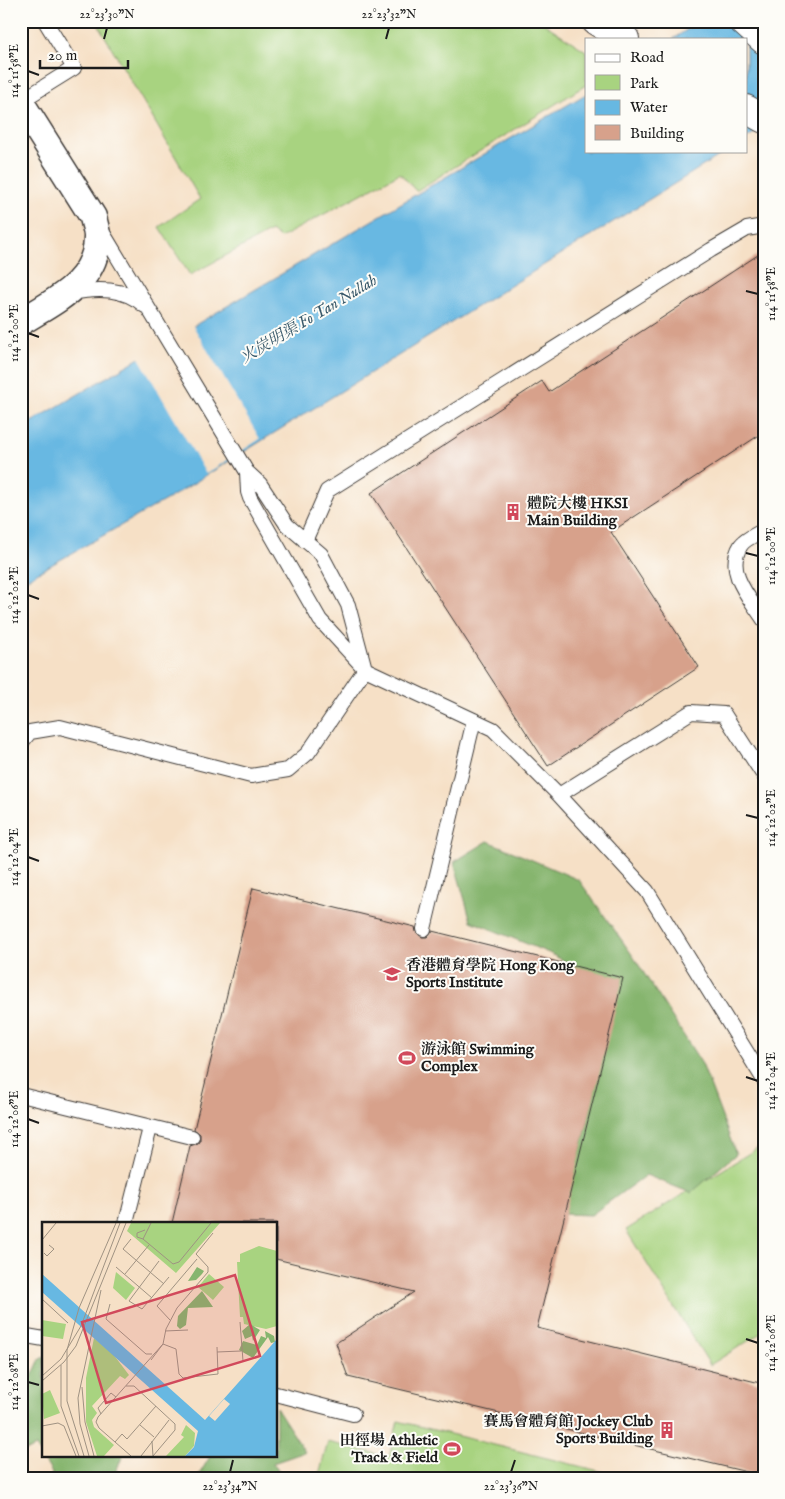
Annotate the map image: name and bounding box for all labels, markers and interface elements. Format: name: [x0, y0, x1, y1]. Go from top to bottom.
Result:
text: 22°23'30"N: [79, 7, 135, 22]
text: 22°23'32"N: [362, 7, 417, 22]
scale bar: [40, 38, 128, 70]
legend: [585, 38, 748, 152]
text: 114°11'58"E: [7, 44, 22, 98]
text: 20 m: [48, 46, 78, 65]
text: Road: [630, 48, 665, 67]
text: Park: [630, 74, 660, 93]
text: Water: [630, 98, 668, 117]
text: Building: [630, 124, 685, 143]
text: 114°11'58"E: [764, 267, 779, 321]
water label: 火炭明渠 Fo Tan Nullah: [237, 271, 381, 368]
text: 114°12'00"E: [7, 304, 22, 362]
place label: 體院大樓 HKSI Main Building: [527, 494, 629, 530]
building icon: 體院大樓 HKSI Main Building: [503, 502, 523, 522]
text: 114°12'00"E: [764, 527, 779, 585]
text: 114°12'02"E: [7, 566, 22, 624]
text: 114°12'02"E: [764, 789, 779, 847]
text: 114°12'04"E: [7, 828, 22, 886]
place label: 香港體育學院 Hong Kong Sports Institute: [406, 956, 575, 992]
school or university icon: 香港體育學院 Hong Kong Sports Institute: [382, 964, 402, 984]
place label: 游泳館 Swimming Complex: [421, 1040, 535, 1076]
sports icon: 游泳館 Swimming Complex: [397, 1048, 417, 1068]
text: 114°12'04"E: [764, 1052, 779, 1110]
text: 114°12'06"E: [7, 1090, 22, 1148]
inset map: [42, 1222, 278, 1456]
text: 114°12'06"E: [764, 1314, 779, 1372]
text: 114°12'08"E: [7, 1354, 22, 1410]
place label: 賽馬會體育館 Jockey Club Sports Building: [483, 1412, 654, 1448]
building icon: 賽馬會體育館 Jockey Club Sports Building: [657, 1420, 677, 1440]
place label: 田徑場 Athletic Track & Field: [340, 1431, 439, 1467]
sports icon: 田徑場 Athletic Track & Field: [442, 1439, 462, 1459]
text: 22°23'34"N: [202, 1479, 258, 1494]
text: 22°23'36"N: [484, 1479, 539, 1494]

